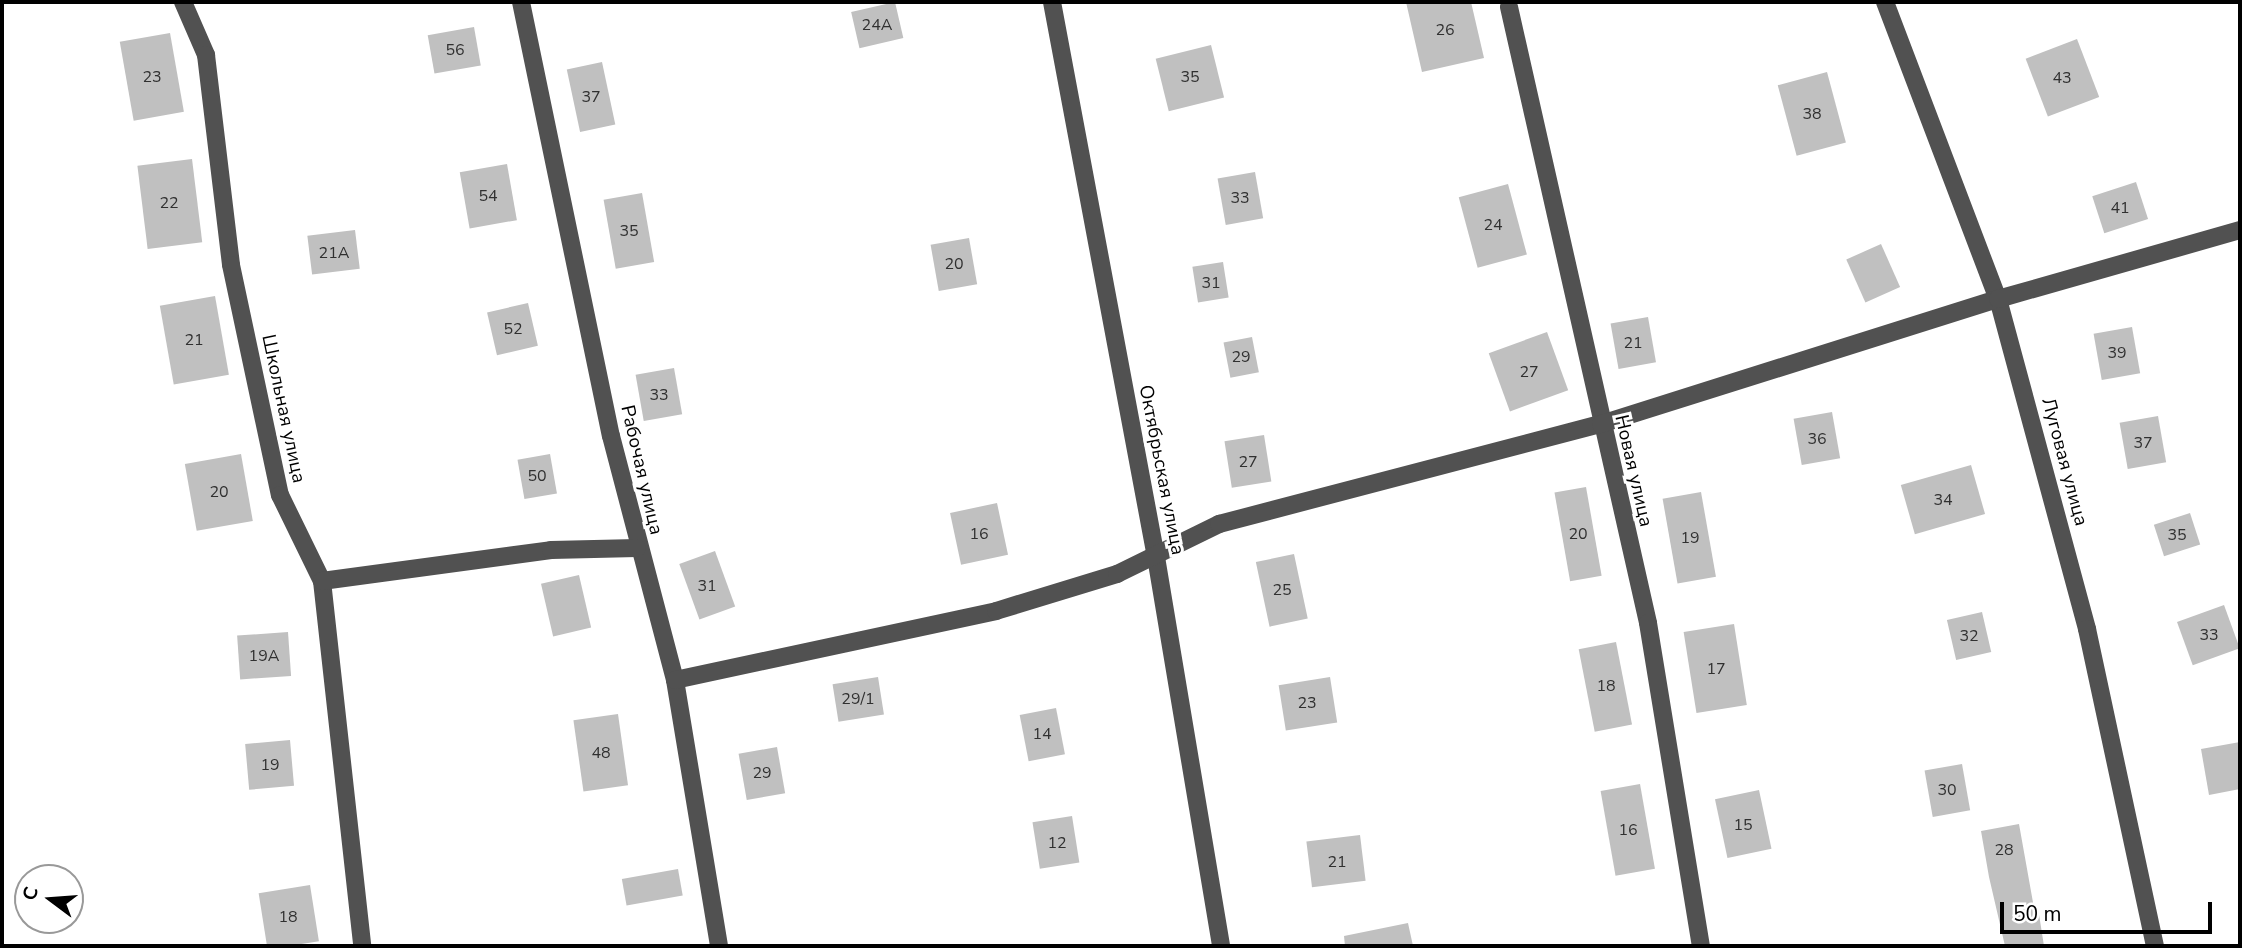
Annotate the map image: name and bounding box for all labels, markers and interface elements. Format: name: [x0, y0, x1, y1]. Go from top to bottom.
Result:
house number: 24А: [862, 15, 892, 35]
house number: 26: [1435, 20, 1455, 40]
house number: 56: [445, 40, 465, 60]
house number: 23: [142, 67, 162, 87]
house number: 35: [1180, 67, 1200, 87]
house number: 43: [2052, 68, 2072, 88]
house number: 37: [581, 87, 601, 107]
house number: 38: [1802, 104, 1822, 124]
house number: 54: [478, 186, 498, 206]
house number: 33: [1230, 188, 1250, 208]
house number: 22: [159, 193, 179, 213]
house number: 41: [2110, 198, 2130, 218]
house number: 24: [1483, 215, 1503, 235]
house number: 35: [619, 221, 639, 241]
house number: 21А: [319, 243, 349, 263]
house number: 20: [944, 254, 964, 274]
house number: 31: [1201, 273, 1221, 293]
house number: 52: [503, 319, 523, 339]
house number: 21: [184, 330, 204, 350]
street label: Школьная улица: [256, 333, 310, 485]
house number: 21: [1623, 333, 1643, 353]
house number: 39: [2107, 343, 2127, 363]
house number: 29: [1231, 347, 1251, 367]
house number: 27: [1519, 362, 1539, 382]
street label: Октябрьская улица: [1133, 383, 1189, 557]
house number: 33: [649, 385, 669, 405]
street label: Луговая улица: [2036, 395, 2092, 529]
street label: Рабочая улица: [615, 403, 667, 537]
street label: Новая улица: [1609, 413, 1657, 529]
house number: 36: [1807, 429, 1827, 449]
house number: 37: [2133, 433, 2153, 453]
house number: 27: [1238, 452, 1258, 472]
house number: 50: [527, 466, 547, 486]
house number: 20: [209, 482, 229, 502]
house number: 34: [1933, 490, 1953, 510]
house number: 16: [969, 524, 989, 544]
house number: 20: [1568, 524, 1588, 544]
house number: 35: [2167, 525, 2187, 545]
house number: 19: [1680, 528, 1700, 548]
house number: 31: [697, 576, 717, 596]
house number: 25: [1272, 580, 1292, 600]
house number: 33: [2199, 625, 2219, 645]
house number: 32: [1959, 626, 1979, 646]
house number: 19А: [249, 646, 279, 666]
house number: 17: [1706, 659, 1726, 679]
house number: 18: [1596, 676, 1616, 696]
house number: 29/1: [841, 689, 875, 709]
house number: 23: [1297, 693, 1317, 713]
house number: 14: [1032, 724, 1052, 744]
house number: 48: [591, 743, 611, 763]
house number: 19: [260, 755, 280, 775]
house number: 29: [752, 763, 772, 783]
house number: 30: [1937, 780, 1957, 800]
house number: 15: [1733, 815, 1753, 835]
house number: 16: [1618, 820, 1638, 840]
house number: 12: [1047, 833, 1067, 853]
house number: 28: [1994, 840, 2014, 860]
house number: 21: [1327, 852, 1347, 872]
north arrow: [14, 864, 84, 934]
text: С: [16, 884, 45, 904]
scale bar: [2004, 888, 2216, 932]
text: 50 m: [2013, 900, 2062, 928]
house number: 18: [278, 907, 298, 927]

